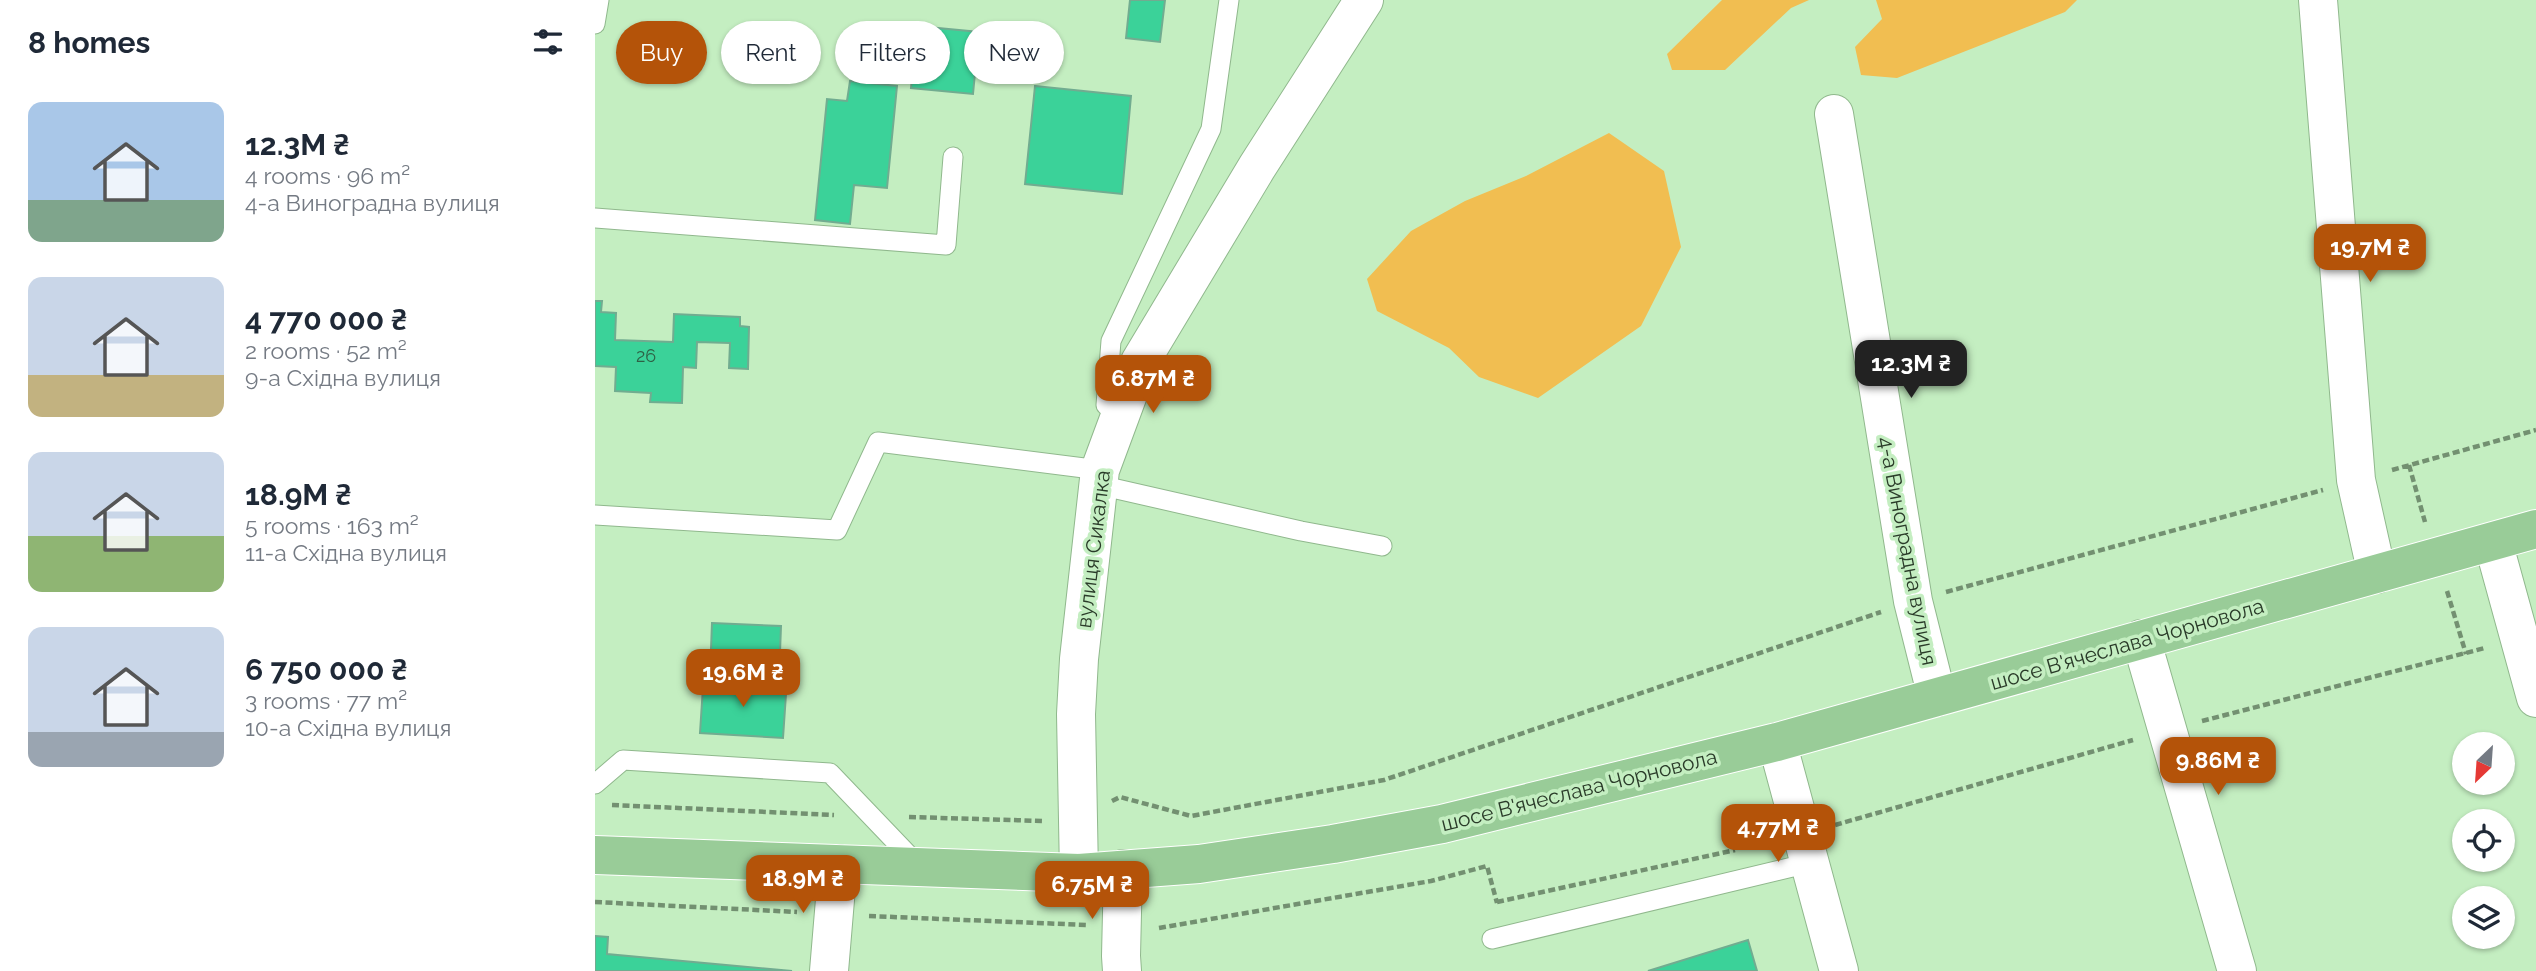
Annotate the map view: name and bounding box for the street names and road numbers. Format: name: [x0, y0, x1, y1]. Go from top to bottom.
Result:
street label: 4-а Виноградна вулиця: [1874, 435, 1942, 667]
street label: вулиця Сикалка: [1071, 469, 1115, 629]
street label: шосе В'ячеслава Чорновола: [1987, 593, 2267, 695]
street label: шосе В'ячеслава Чорновола: [1438, 744, 1720, 836]

